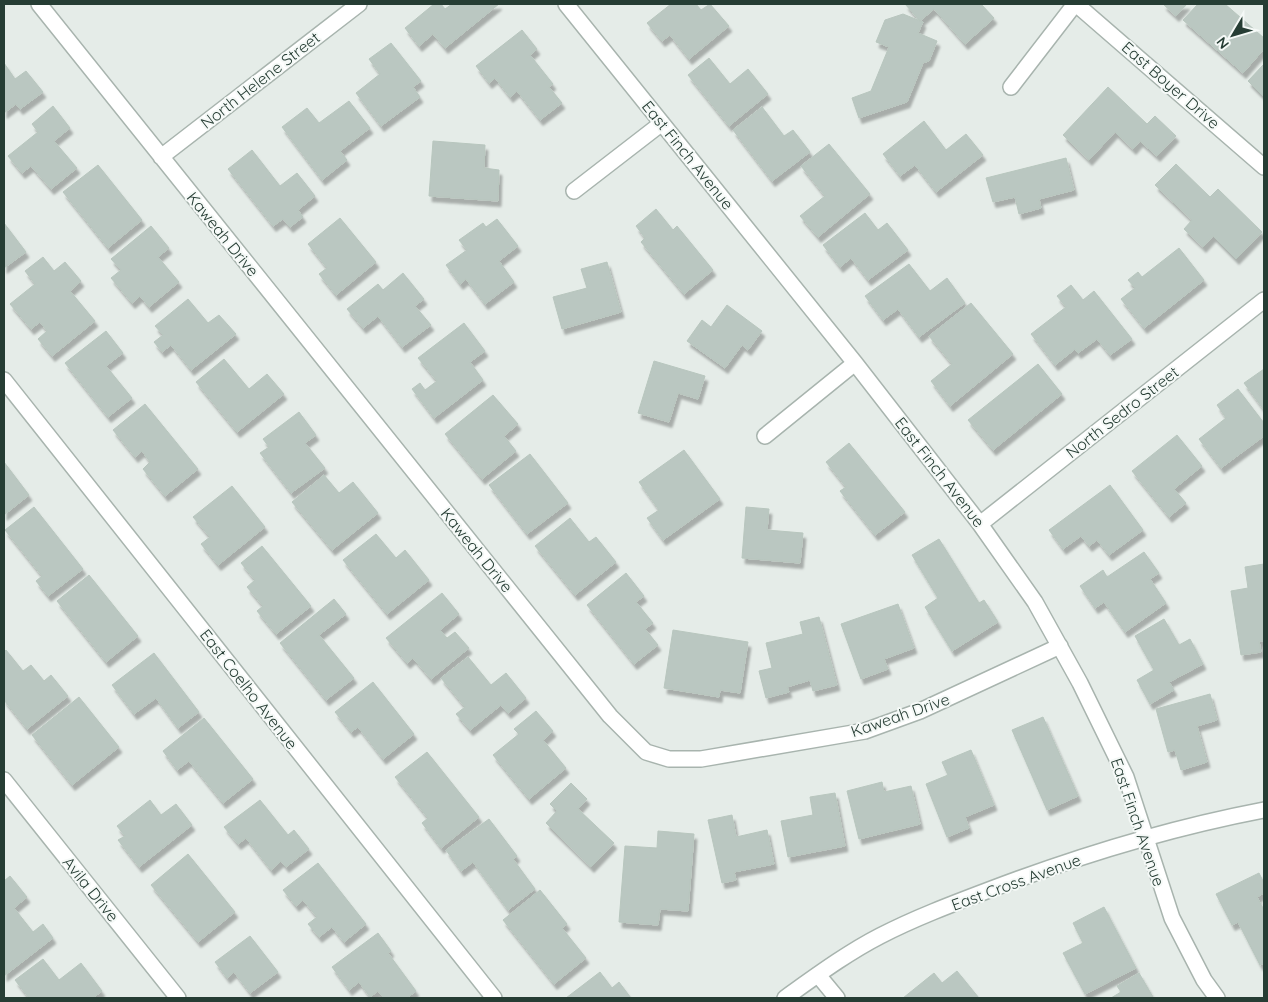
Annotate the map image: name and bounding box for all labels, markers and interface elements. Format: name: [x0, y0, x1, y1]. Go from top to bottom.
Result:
north arrow: [1208, 10, 1258, 60]
street label: North Helene Street: [196, 27, 324, 133]
text: N: [1212, 33, 1233, 53]
street label: East Boyer Drive: [1118, 37, 1224, 133]
street label: East Finch Avenue: [638, 97, 738, 213]
street label: Kaweah Drive: [183, 188, 263, 280]
street label: North Sedro Street: [1062, 362, 1182, 462]
street label: East Finch Avenue: [891, 413, 989, 531]
street label: Kaweah Drive: [437, 504, 517, 596]
street label: East Coelho Avenue: [196, 625, 302, 753]
street label: Kaweah Drive: [848, 689, 952, 741]
street label: East Finch Avenue: [1107, 755, 1169, 889]
street label: East Cross Avenue: [949, 849, 1083, 915]
street label: Avila Drive: [59, 852, 123, 926]

